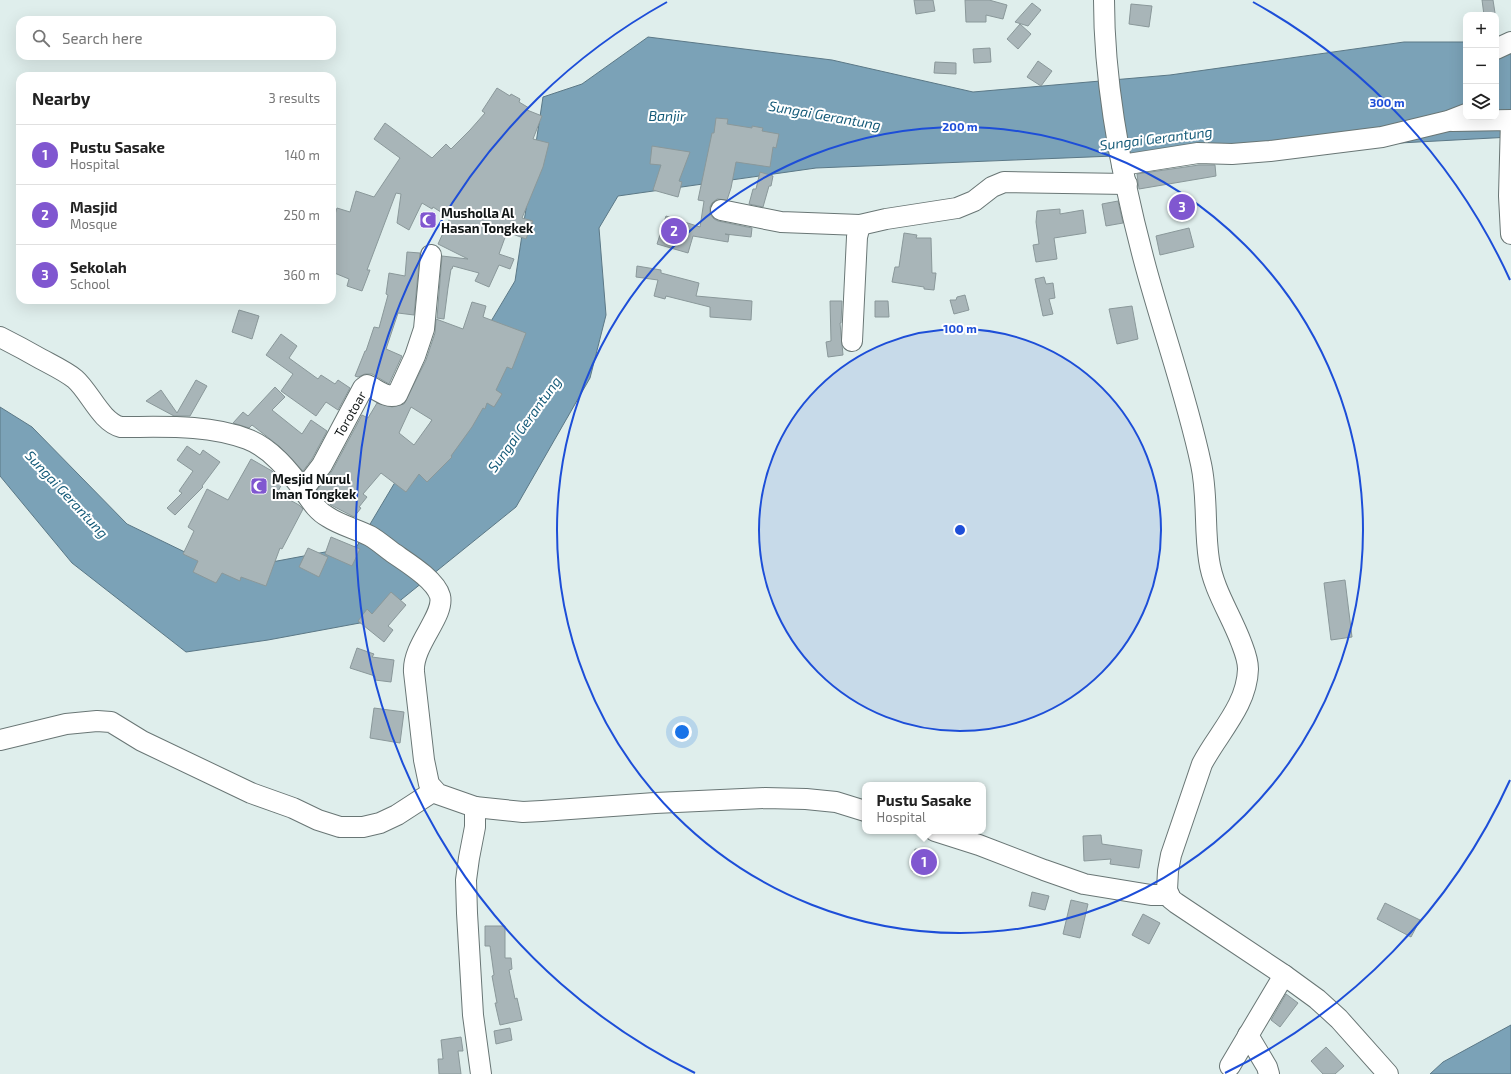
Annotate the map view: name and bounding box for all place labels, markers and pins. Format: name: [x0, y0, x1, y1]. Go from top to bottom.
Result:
pin: 3: [1169, 192, 1195, 222]
place label: Musholla Al Hasan Tongkek: [441, 205, 534, 236]
mosque icon: Musholla Al Hasan Tongkek: [418, 210, 438, 230]
pin: 2: [661, 216, 687, 246]
place label: Mesjid Nurul Iman Tongkek: [272, 471, 357, 502]
mosque icon: Mesjid Nurul Iman Tongkek: [249, 476, 269, 496]
centre of rings: [953, 523, 967, 537]
pin: 1: [911, 847, 937, 877]

